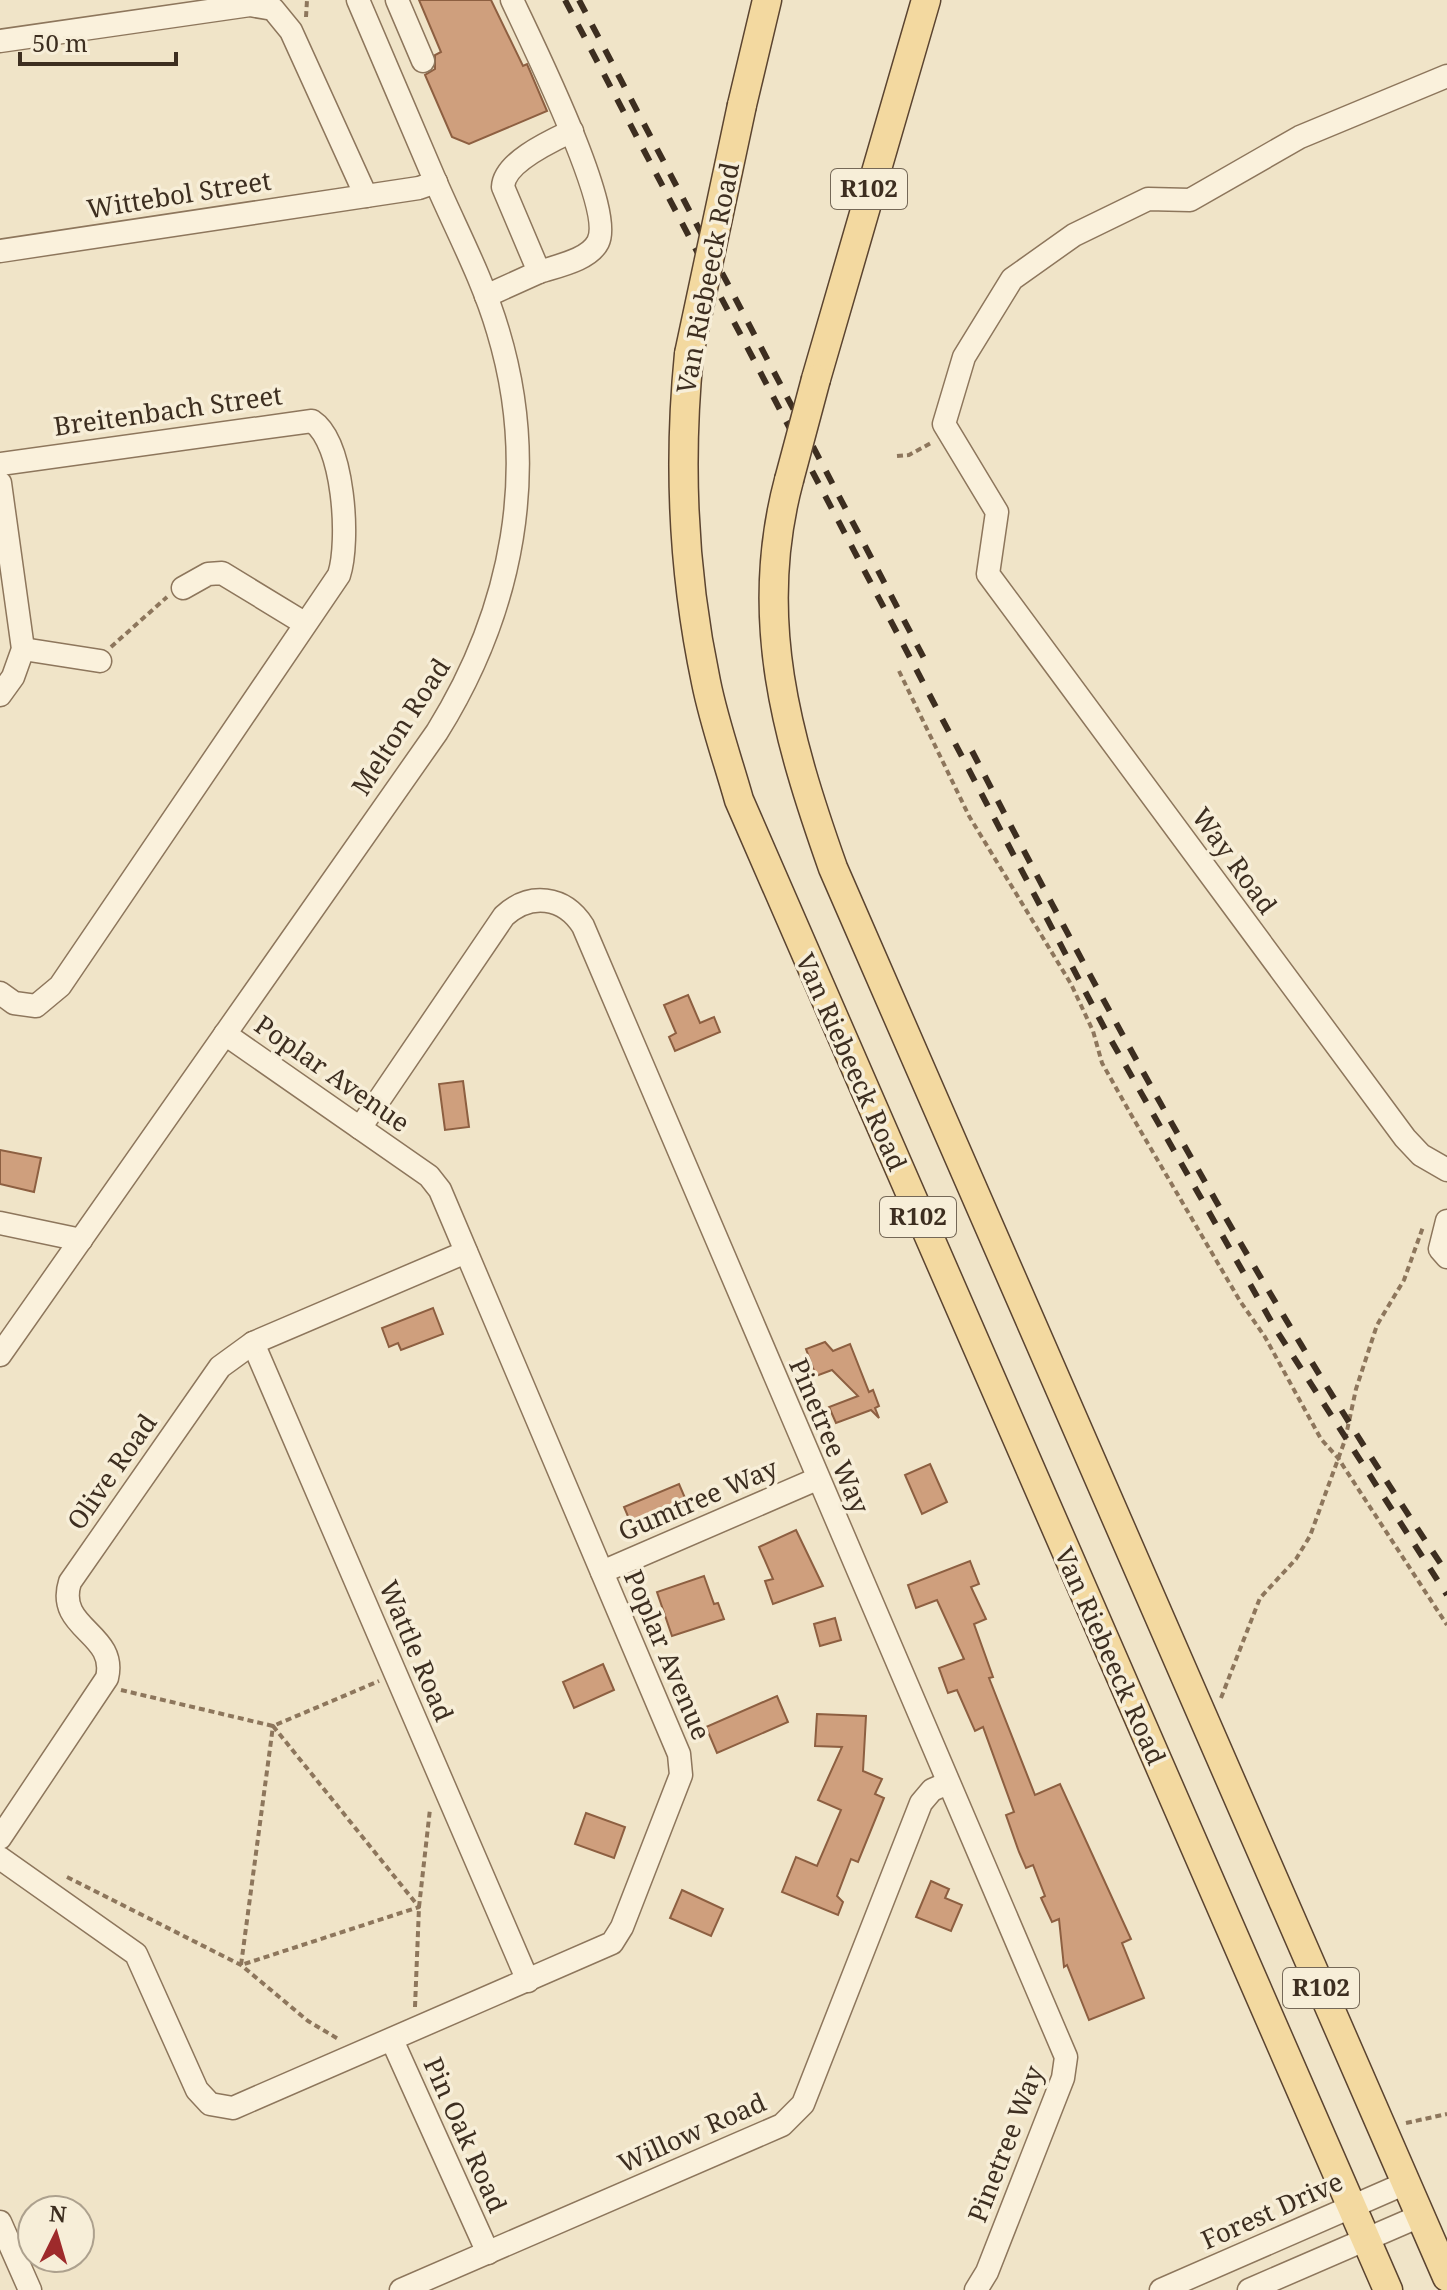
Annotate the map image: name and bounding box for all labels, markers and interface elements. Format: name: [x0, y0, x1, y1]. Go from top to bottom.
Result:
scale bar: [20, 16, 176, 66]
text: 50 m: [32, 26, 88, 59]
street label: Van Riebeeck Road: [667, 159, 747, 396]
street label: Wittebol Street: [84, 162, 274, 226]
road number: R102: [831, 169, 907, 209]
street label: Breitenbach Street: [51, 376, 284, 444]
street label: Melton Road: [342, 651, 458, 802]
street label: Way Road: [1184, 800, 1286, 921]
street label: Van Riebeeck Road: [788, 947, 916, 1176]
street label: Poplar Avenue: [248, 1006, 417, 1140]
road number: R102: [880, 1197, 956, 1237]
street label: Pinetree Way: [781, 1353, 879, 1519]
street label: Olive Road: [58, 1406, 164, 1537]
street label: Gumtree Way: [612, 1449, 783, 1549]
street label: Van Riebeeck Road: [1047, 1541, 1175, 1770]
street label: Poplar Avenue: [616, 1564, 720, 1745]
street label: Wattle Road: [371, 1575, 463, 1727]
road number: R102: [1283, 1968, 1359, 2008]
street label: Pin Oak Road: [416, 2051, 516, 2218]
street label: Pinetree Way: [959, 2060, 1052, 2227]
street label: Willow Road: [612, 2083, 771, 2181]
street label: Forest Drive: [1195, 2163, 1348, 2257]
north arrow: [16, 2194, 96, 2274]
text: N: [48, 2197, 68, 2229]

